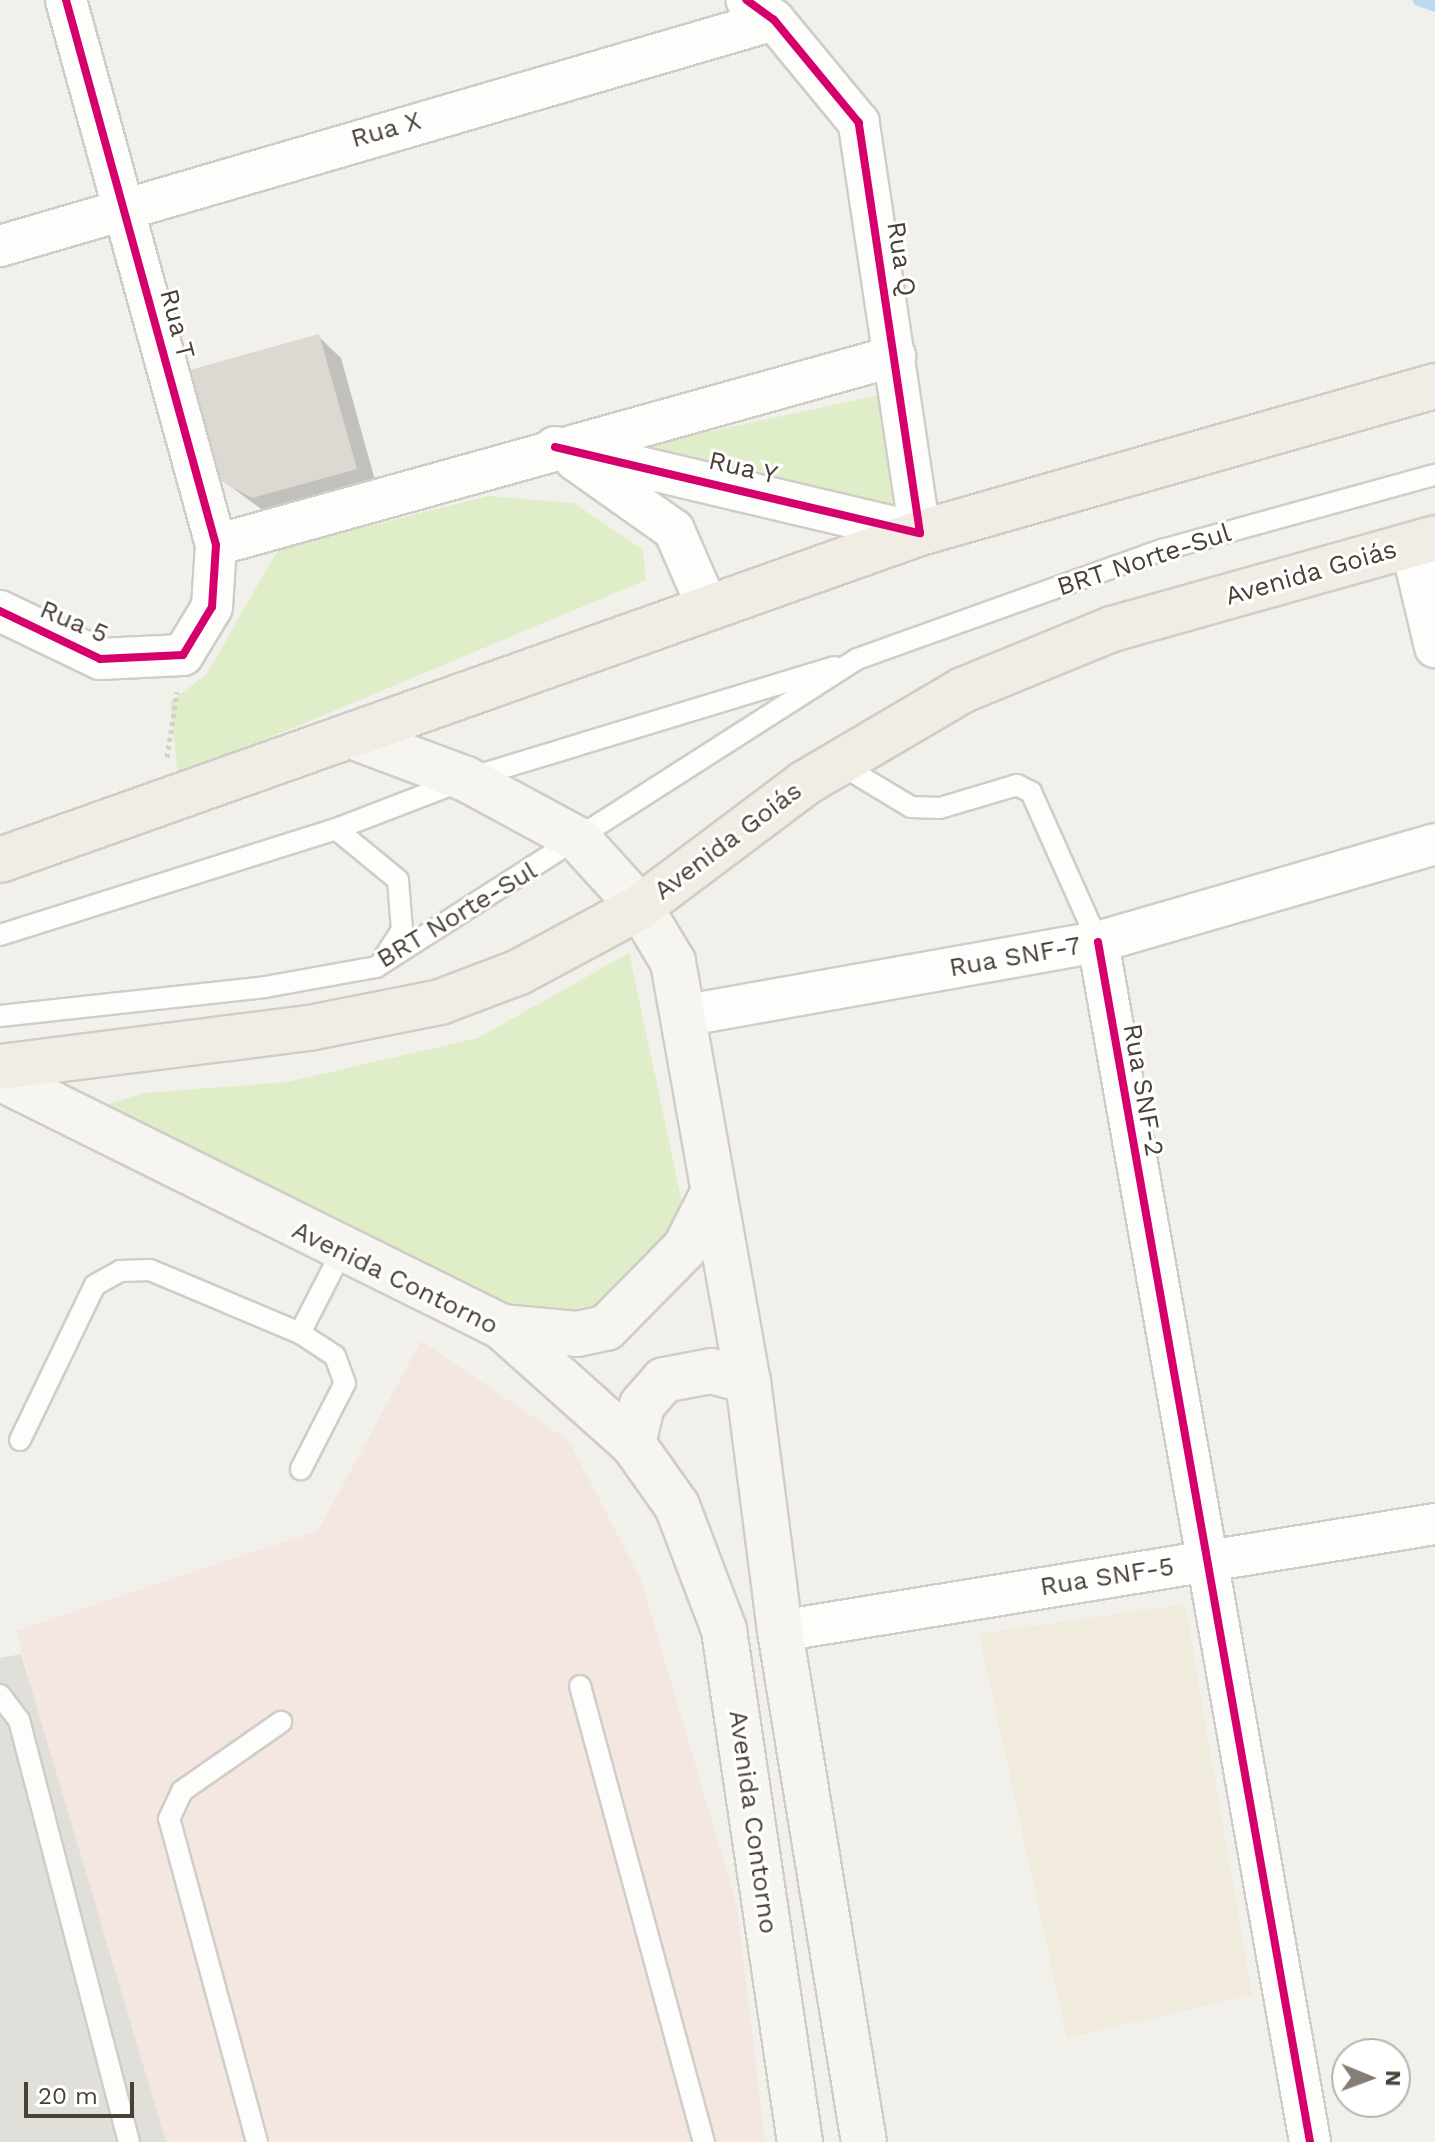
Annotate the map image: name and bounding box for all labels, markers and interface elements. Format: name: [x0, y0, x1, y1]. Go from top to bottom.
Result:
street label: Rua X: [347, 105, 425, 155]
street label: Rua Q: [880, 219, 922, 299]
street label: Rua T: [153, 285, 201, 363]
street label: Rua Y: [705, 445, 781, 491]
street label: BRT Norte-Sul: [1053, 517, 1235, 603]
street label: Avenida Goiás: [1221, 534, 1401, 612]
street label: Rua 5: [35, 594, 113, 650]
street label: Avenida Goiás: [648, 775, 808, 907]
street label: BRT Norte-Sul: [371, 855, 543, 975]
street label: Rua SNF-7: [947, 930, 1083, 984]
street label: Rua SNF-2: [1116, 1021, 1170, 1159]
street label: Avenida Contorno: [287, 1214, 503, 1342]
street label: Rua SNF-5: [1038, 1551, 1176, 1603]
street label: Avenida Contorno: [722, 1708, 784, 1936]
north arrow: [1331, 2038, 1411, 2118]
scale bar: [28, 2066, 138, 2116]
text: N: [1381, 2070, 1406, 2087]
text: 20 m: [38, 2082, 98, 2110]

